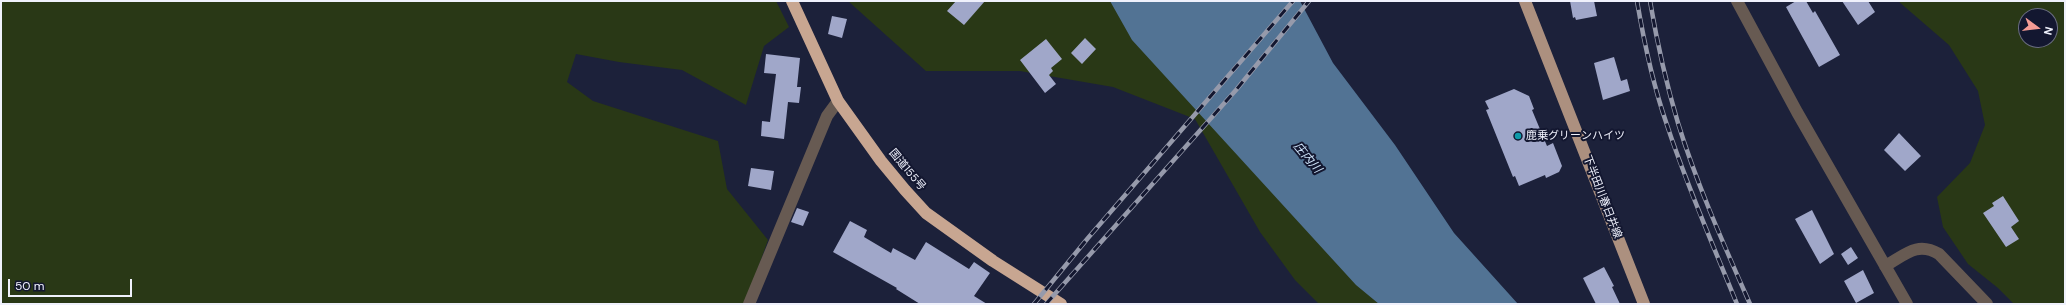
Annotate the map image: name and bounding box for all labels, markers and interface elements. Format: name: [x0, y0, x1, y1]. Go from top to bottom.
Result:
north arrow: [2018, 8, 2058, 48]
text: N: [2041, 25, 2056, 37]
place label: 鹿乗グリーンハイツ: [1526, 129, 1625, 143]
marker: 鹿乗グリーンハイツ: [1513, 131, 1523, 141]
water label: 庄内川: [1290, 140, 1324, 176]
street label: 国道155号: [886, 147, 928, 193]
street label: 下半田川春日井線: [1580, 154, 1624, 240]
scale bar: [10, 271, 134, 297]
text: 50 m: [15, 278, 44, 294]

